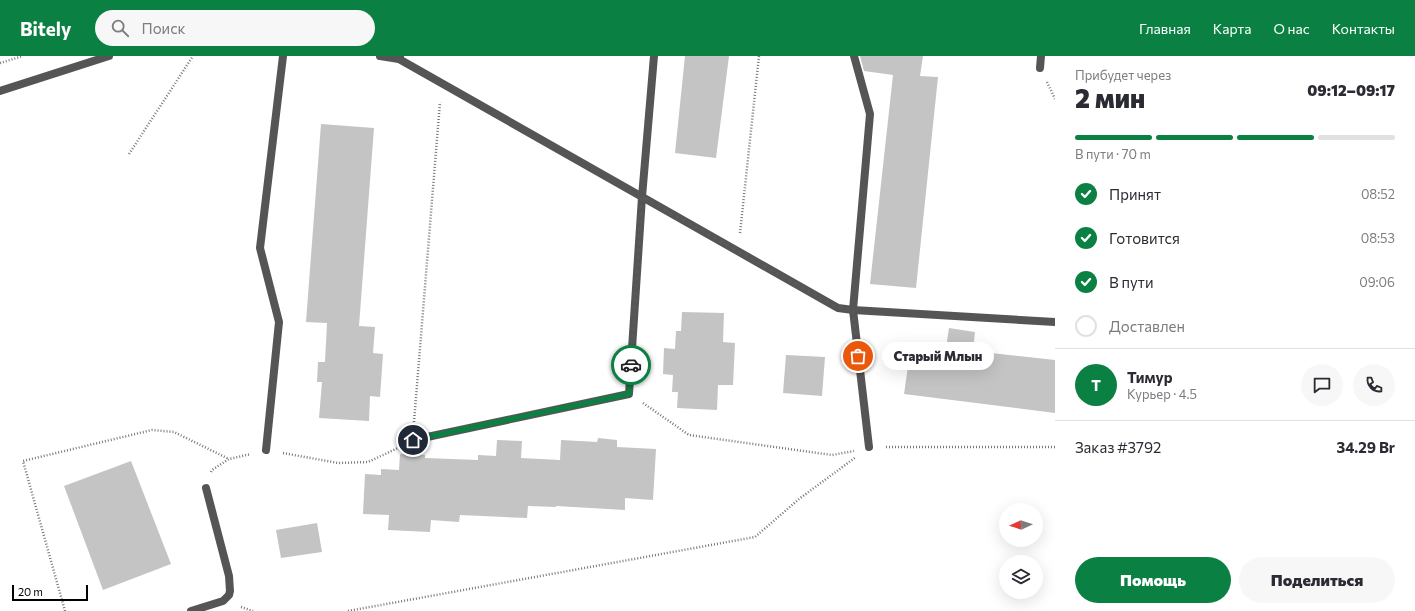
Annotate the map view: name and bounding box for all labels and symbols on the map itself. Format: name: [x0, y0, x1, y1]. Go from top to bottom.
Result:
pin: [841, 339, 875, 373]
callout: Старый Млын: [882, 342, 994, 370]
courier: [611, 345, 651, 385]
pin: [396, 423, 430, 457]
north arrow: [999, 503, 1043, 547]
scale bar: [12, 583, 88, 602]

